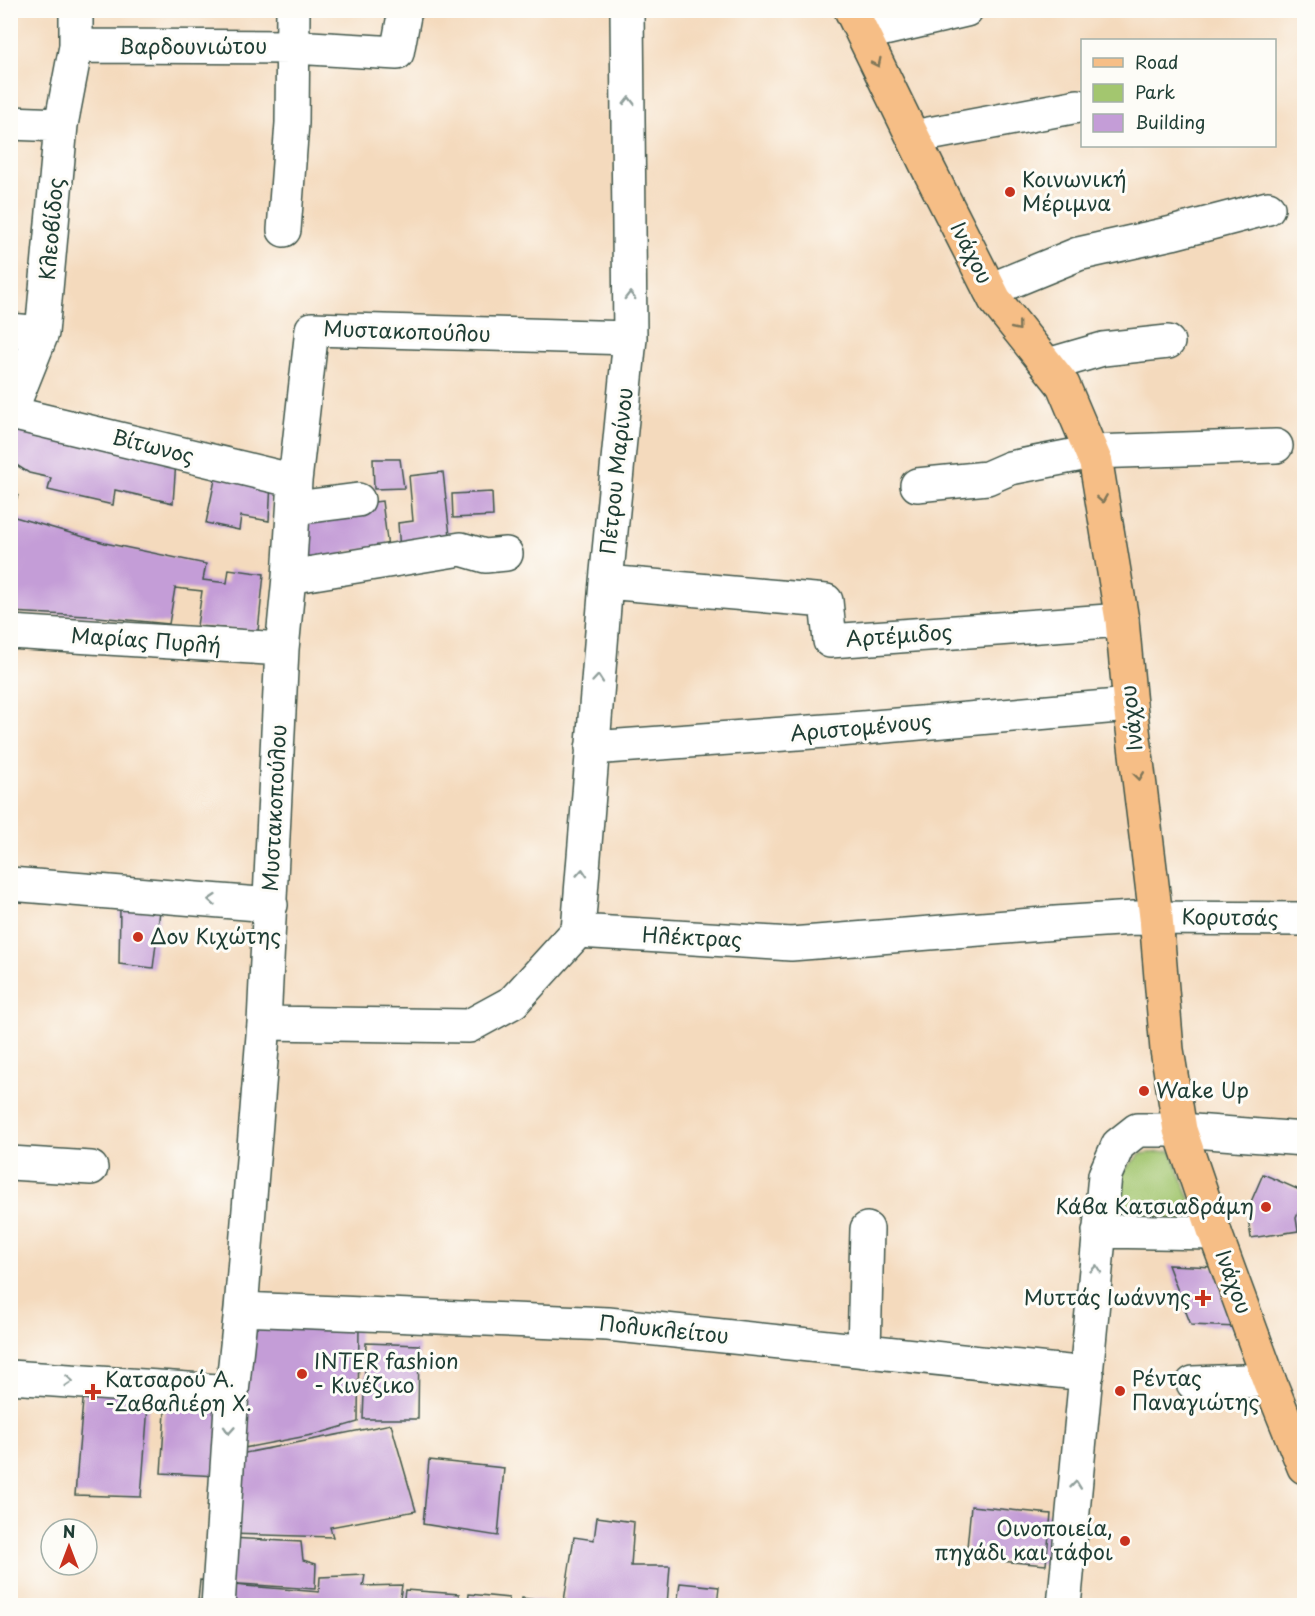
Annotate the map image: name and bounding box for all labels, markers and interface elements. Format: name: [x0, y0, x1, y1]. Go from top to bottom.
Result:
street label: Βαρδουνιώτου: [119, 29, 267, 61]
legend: [1081, 39, 1276, 147]
text: Road: [1135, 48, 1179, 75]
one-way arrow: [870, 57, 881, 67]
text: Park: [1135, 78, 1175, 105]
one-way arrow: [623, 97, 635, 106]
text: Building: [1135, 108, 1205, 135]
place label: Κοινωνική Μέριμνα: [1022, 162, 1127, 218]
street label: Κλεοβίδος: [30, 176, 70, 281]
marker: Κοινωνική Μέριμνα: [1003, 185, 1017, 199]
street label: Ινάχου: [943, 215, 1002, 289]
one-way arrow: [624, 292, 636, 301]
street label: Μυστακοπούλου: [323, 311, 491, 349]
one-way arrow: [1010, 321, 1021, 332]
street label: Πέτρου Μαρίνου: [590, 386, 640, 556]
street label: Βίτωνος: [109, 419, 198, 471]
one-way arrow: [1095, 495, 1107, 504]
street label: Αρτέμιδος: [844, 614, 953, 654]
street label: Μαρίας Πυρλή: [70, 618, 222, 660]
one-way arrow: [591, 674, 604, 683]
street label: Ινάχου: [1111, 684, 1149, 753]
street label: Αριστομένους: [789, 704, 933, 748]
street label: Μυστακοπούλου: [253, 723, 293, 892]
one-way arrow: [1132, 771, 1145, 780]
one-way arrow: [576, 868, 589, 877]
one-way arrow: [208, 894, 217, 907]
street label: Κορυτσάς: [1181, 899, 1279, 933]
street label: Ηλέκτρας: [641, 917, 743, 955]
place label: Δον Κιχώτης: [150, 919, 281, 951]
marker: Δον Κιχώτης: [131, 930, 145, 944]
place label: Wake Up: [1156, 1073, 1249, 1105]
marker: Wake Up: [1137, 1084, 1151, 1098]
place label: Κάβα Κατσιαδράμη: [1055, 1189, 1254, 1221]
marker: Κάβα Κατσιαδράμη: [1259, 1200, 1273, 1214]
street label: Ινάχου: [1209, 1245, 1261, 1318]
one-way arrow: [1089, 1265, 1102, 1274]
place label: Μυττάς Ιωάννης: [1024, 1280, 1191, 1312]
marker: Μυττάς Ιωάννης: [1196, 1291, 1210, 1305]
street label: Πολυκλείτου: [598, 1305, 731, 1351]
place label: INTER fashion - Κινέζικο: [314, 1344, 459, 1400]
place label: Ρέντας Παναγιώτης: [1132, 1361, 1259, 1417]
place label: Κατσαρού Α. -Ζαβαλιέρη Χ.: [105, 1362, 252, 1418]
marker: INTER fashion - Κινέζικο: [295, 1367, 309, 1381]
one-way arrow: [64, 1374, 73, 1387]
marker: Ρέντας Παναγιώτης: [1113, 1384, 1127, 1398]
marker: Κατσαρού Α. -Ζαβαλιέρη Χ.: [86, 1385, 100, 1399]
one-way arrow: [223, 1425, 236, 1434]
one-way arrow: [1069, 1480, 1082, 1489]
place label: Οινοποιεία, πηγάδι και τάφοι: [935, 1511, 1113, 1567]
north arrow: [39, 1517, 99, 1577]
text: N: [63, 1519, 75, 1543]
marker: Οινοποιεία, πηγάδι και τάφοι: [1118, 1534, 1132, 1548]

